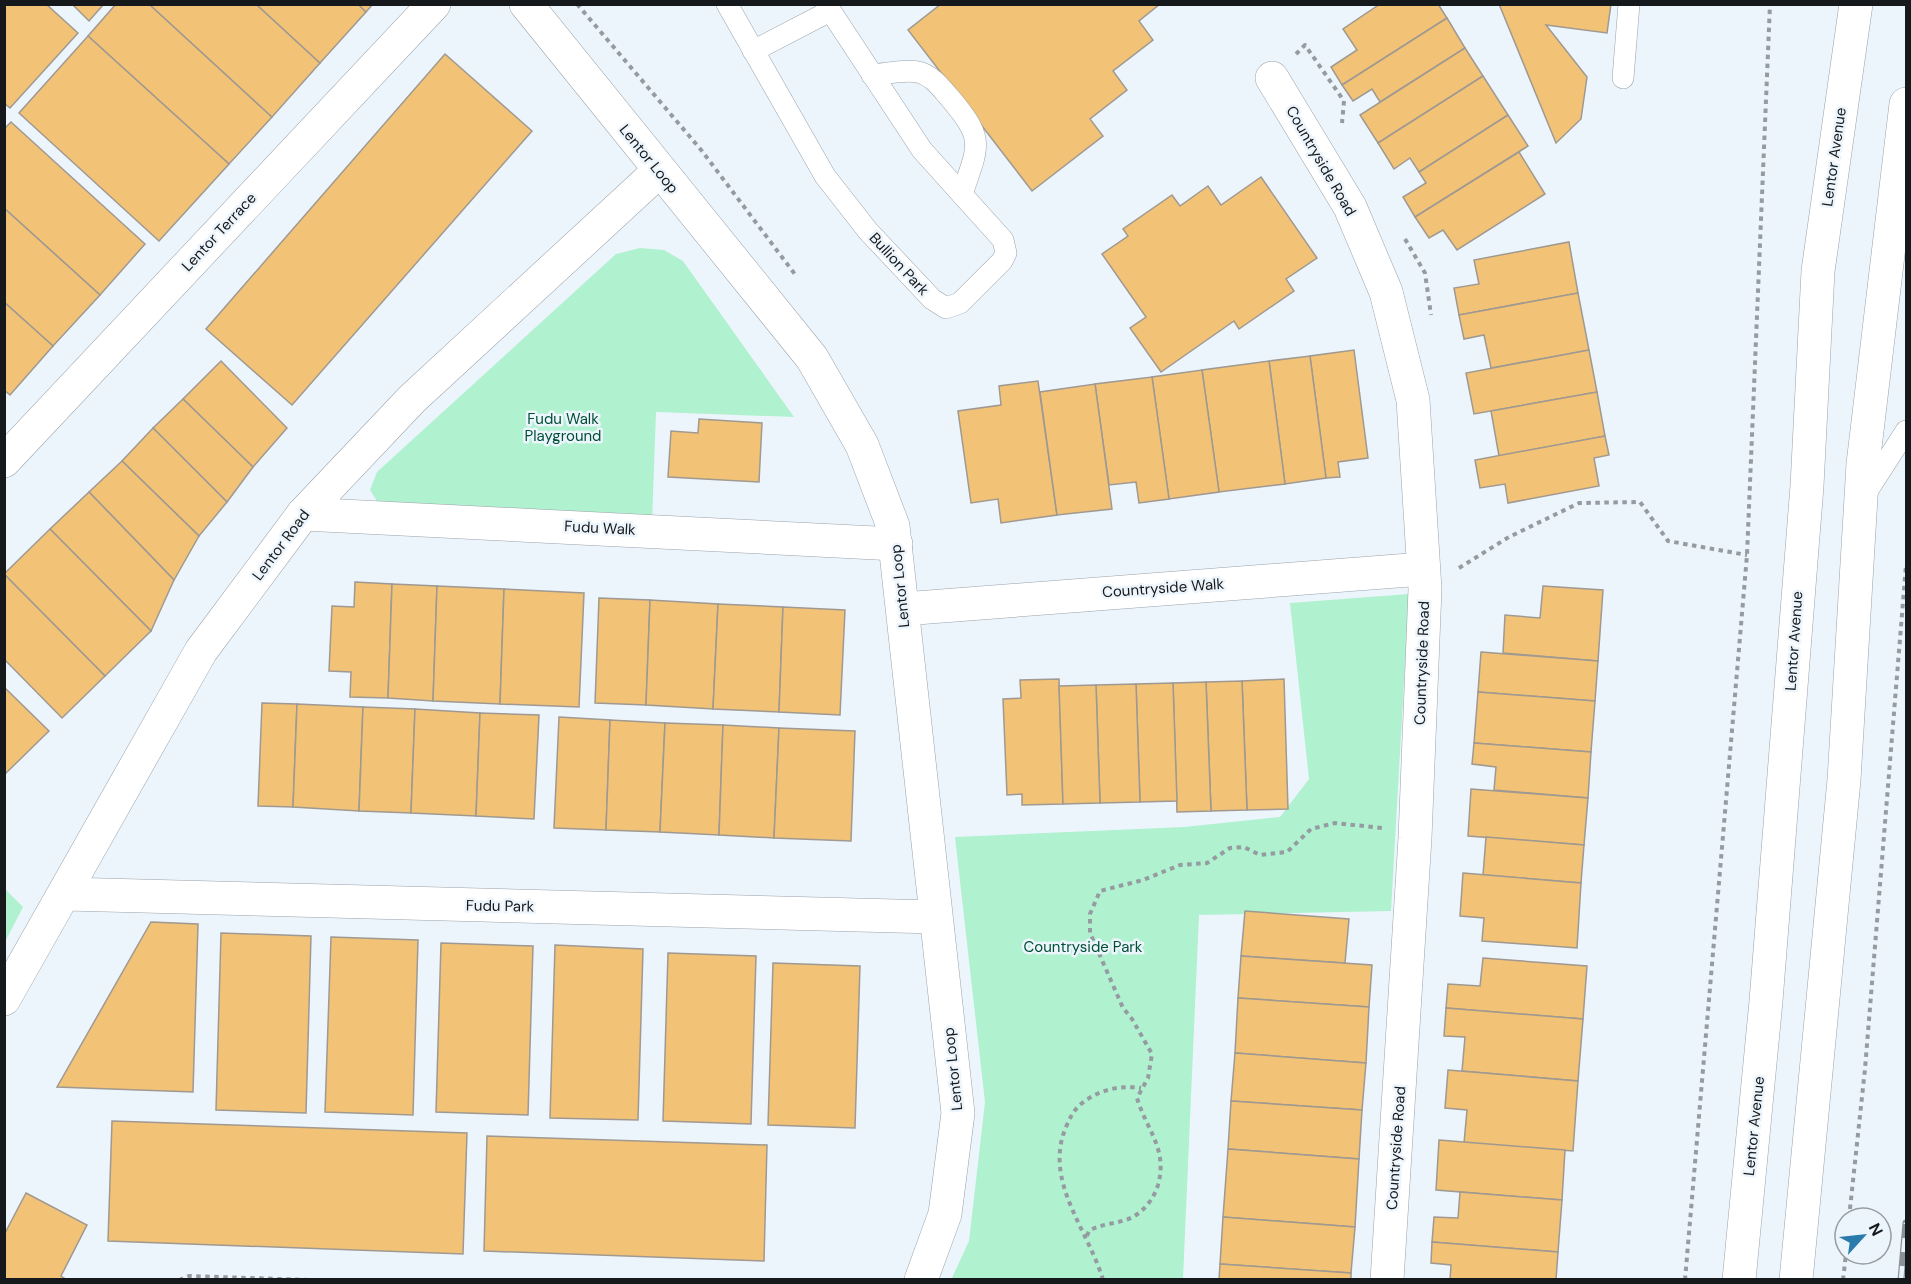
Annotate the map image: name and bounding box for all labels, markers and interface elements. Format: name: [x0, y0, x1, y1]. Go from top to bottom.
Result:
street label: Countryside Road: [1281, 102, 1361, 220]
street label: Lentor Avenue: [1817, 106, 1851, 208]
street label: Lentor Loop: [615, 120, 683, 198]
street label: Lentor Terrace: [177, 188, 261, 276]
street label: Bullion Park: [865, 228, 934, 300]
park label: Fudu Walk Playground: [525, 409, 602, 446]
street label: Lentor Road: [248, 506, 314, 584]
street label: Fudu Walk: [564, 516, 637, 540]
street label: Lentor Loop: [886, 543, 914, 629]
street label: Countryside Walk: [1101, 574, 1225, 602]
street label: Lentor Avenue: [1781, 591, 1807, 691]
street label: Countryside Road: [1410, 601, 1434, 725]
street label: Fudu Park: [466, 895, 535, 917]
park label: Countryside Park: [1024, 937, 1143, 957]
street label: Lentor Loop: [939, 1026, 967, 1112]
street label: Lentor Avenue: [1739, 1075, 1769, 1177]
street label: Countryside Road: [1382, 1085, 1410, 1211]
north arrow: [1833, 1206, 1893, 1266]
text: N: [1864, 1219, 1888, 1239]

